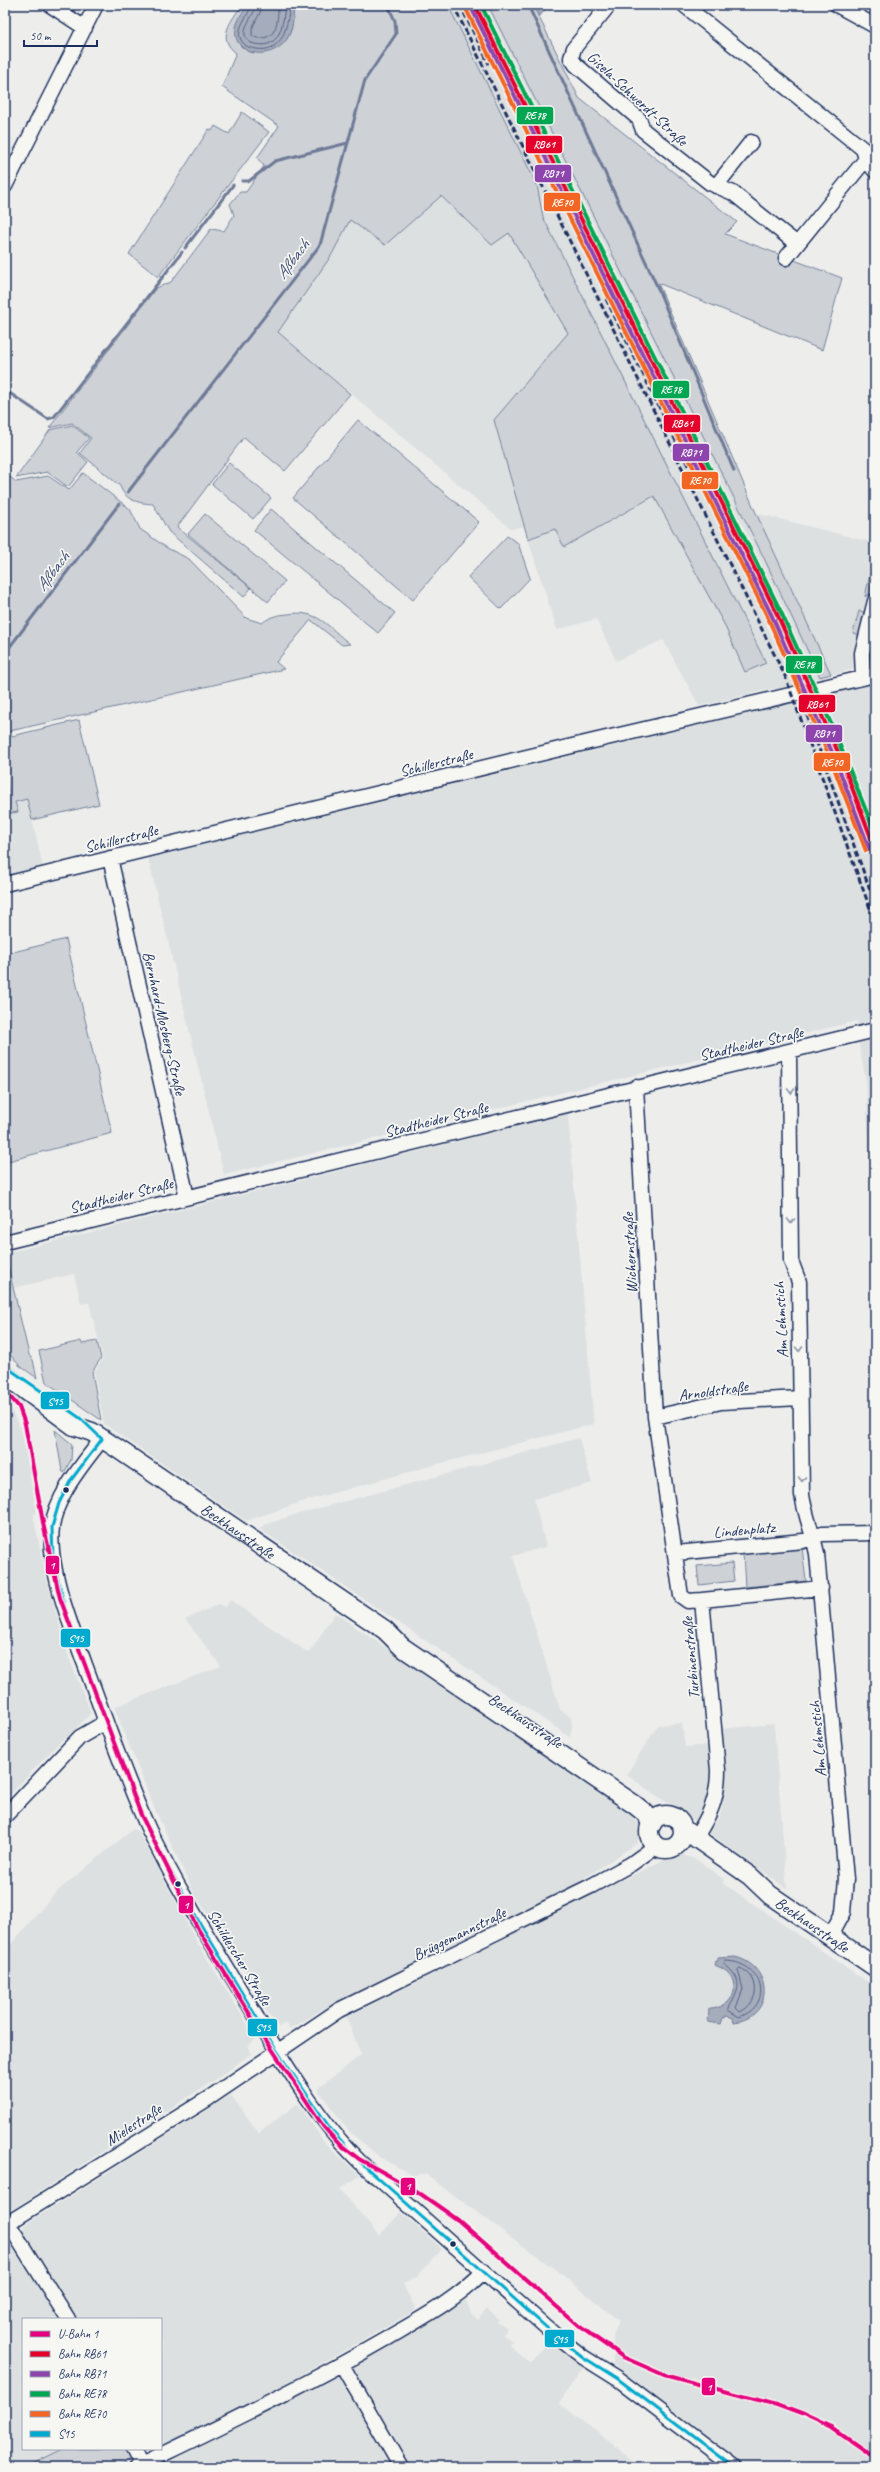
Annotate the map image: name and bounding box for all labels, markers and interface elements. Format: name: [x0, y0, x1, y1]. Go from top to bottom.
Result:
scale bar: [24, 22, 97, 48]
text: 50 m: [30, 28, 52, 44]
street label: Gisela-Schwerdt-Straße: [583, 47, 693, 152]
line badge: RE78: [516, 106, 554, 125]
text: RE78: [524, 108, 548, 122]
line badge: RB61: [525, 135, 563, 154]
text: RB61: [533, 137, 556, 151]
line badge: RB71: [534, 164, 572, 183]
text: RB71: [542, 166, 565, 180]
line badge: RE70: [543, 192, 581, 212]
text: RE70: [551, 195, 574, 209]
water label: Aßbach: [271, 235, 315, 283]
line badge: RE78: [652, 380, 690, 399]
text: RE78: [660, 382, 684, 396]
line badge: RB61: [663, 414, 701, 433]
text: RB61: [671, 416, 694, 430]
line badge: RB71: [672, 443, 710, 462]
text: RB71: [680, 445, 703, 459]
line badge: RE70: [681, 471, 719, 490]
text: RE70: [689, 473, 712, 487]
water label: Aßbach: [31, 547, 75, 595]
line badge: RE78: [785, 655, 823, 674]
text: RE78: [793, 657, 817, 671]
line badge: RB61: [798, 694, 836, 713]
text: RB61: [806, 697, 829, 711]
line badge: RB71: [805, 724, 843, 743]
text: RB71: [813, 726, 836, 740]
street label: Schillerstraße: [398, 744, 476, 782]
line badge: RE70: [813, 752, 851, 772]
text: RE70: [821, 755, 844, 769]
street label: Schillerstraße: [83, 820, 161, 858]
street label: Bernhard-Mosberg-Straße: [138, 950, 191, 1099]
street label: Stadtheider Straße: [697, 1022, 807, 1066]
one-way arrow: [787, 1088, 795, 1094]
street label: Stadtheider Straße: [382, 1097, 492, 1142]
street label: Stadtheider Straße: [67, 1173, 177, 1218]
street label: Wichernstraße: [618, 1210, 642, 1294]
one-way arrow: [787, 1218, 795, 1224]
street label: Am Lehmstich: [769, 1280, 793, 1359]
one-way arrow: [795, 1346, 804, 1352]
street label: Arnoldstraße: [677, 1376, 751, 1406]
line badge: S15: [40, 1391, 70, 1410]
text: S15: [47, 1394, 64, 1408]
one-way arrow: [798, 1476, 806, 1482]
unlabelled marker: [61, 1485, 71, 1495]
street label: Beckhausstraße: [197, 1499, 280, 1564]
street label: Lindenplatz: [713, 1517, 778, 1543]
line badge: 1: [45, 1555, 60, 1575]
text: 1: [50, 1558, 56, 1572]
street label: Turbinenstraße: [677, 1614, 705, 1700]
line badge: S15: [60, 1628, 91, 1648]
text: S15: [68, 1631, 85, 1645]
street label: Beckhausstraße: [485, 1689, 568, 1754]
street label: Am Lehmstich: [805, 1699, 831, 1778]
unlabelled marker: [173, 1879, 183, 1889]
street label: Beckhausstraße: [771, 1893, 854, 1958]
line badge: 1: [178, 1895, 194, 1914]
text: 1: [184, 1898, 190, 1912]
street label: Brüggemannstraße: [410, 1902, 511, 1965]
street label: Schildescher Straße: [203, 1906, 277, 2011]
line badge: S15: [247, 2018, 278, 2037]
text: S15: [255, 2020, 272, 2034]
street label: Mielestraße: [102, 2098, 167, 2150]
line badge: 1: [400, 2177, 416, 2196]
text: 1: [406, 2179, 412, 2193]
unlabelled marker: [448, 2239, 458, 2249]
legend: [22, 2318, 162, 2450]
text: U-Bahn 1: [58, 2326, 99, 2342]
line badge: S15: [544, 2329, 575, 2348]
text: S15: [552, 2332, 569, 2346]
text: Bahn RB61: [58, 2346, 107, 2362]
text: Bahn RB71: [58, 2366, 107, 2382]
line badge: 1: [701, 2377, 716, 2396]
text: 1: [707, 2380, 713, 2394]
text: Bahn RE78: [58, 2386, 108, 2402]
text: Bahn RE70: [58, 2406, 108, 2422]
text: S15: [58, 2426, 75, 2442]

